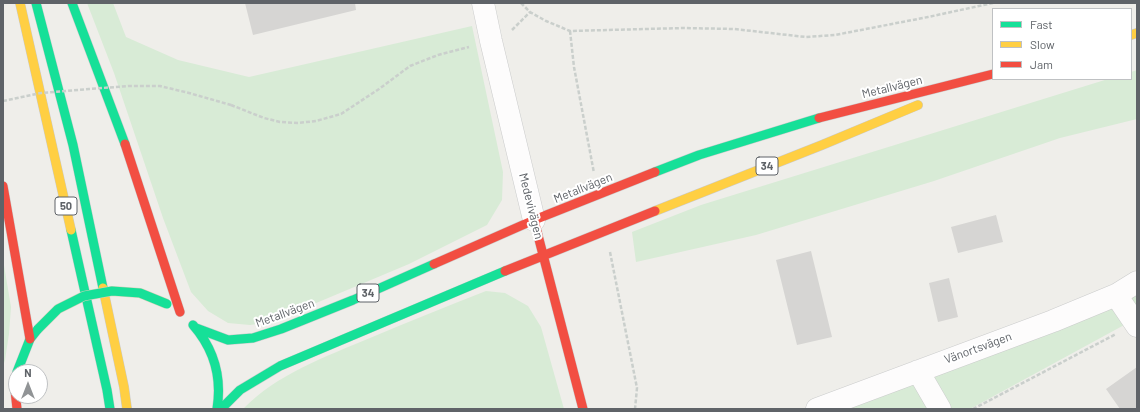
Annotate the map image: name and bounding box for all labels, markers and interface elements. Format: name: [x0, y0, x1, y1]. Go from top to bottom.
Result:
legend: [992, 8, 1132, 80]
text: Fast: [1030, 17, 1053, 31]
text: Slow: [1030, 37, 1055, 51]
text: Jam: [1030, 57, 1053, 71]
street label: Metallvägen: [860, 73, 924, 101]
road number: 34: [756, 157, 778, 175]
street label: Metallvägen: [552, 170, 614, 206]
street label: Medevivägen: [516, 172, 546, 240]
road number: 50: [55, 197, 77, 215]
road number: 34: [357, 284, 379, 302]
street label: Metallvägen: [253, 296, 317, 330]
street label: Vänortsvägen: [942, 329, 1014, 367]
north arrow: [8, 364, 48, 404]
text: N: [24, 366, 32, 379]

